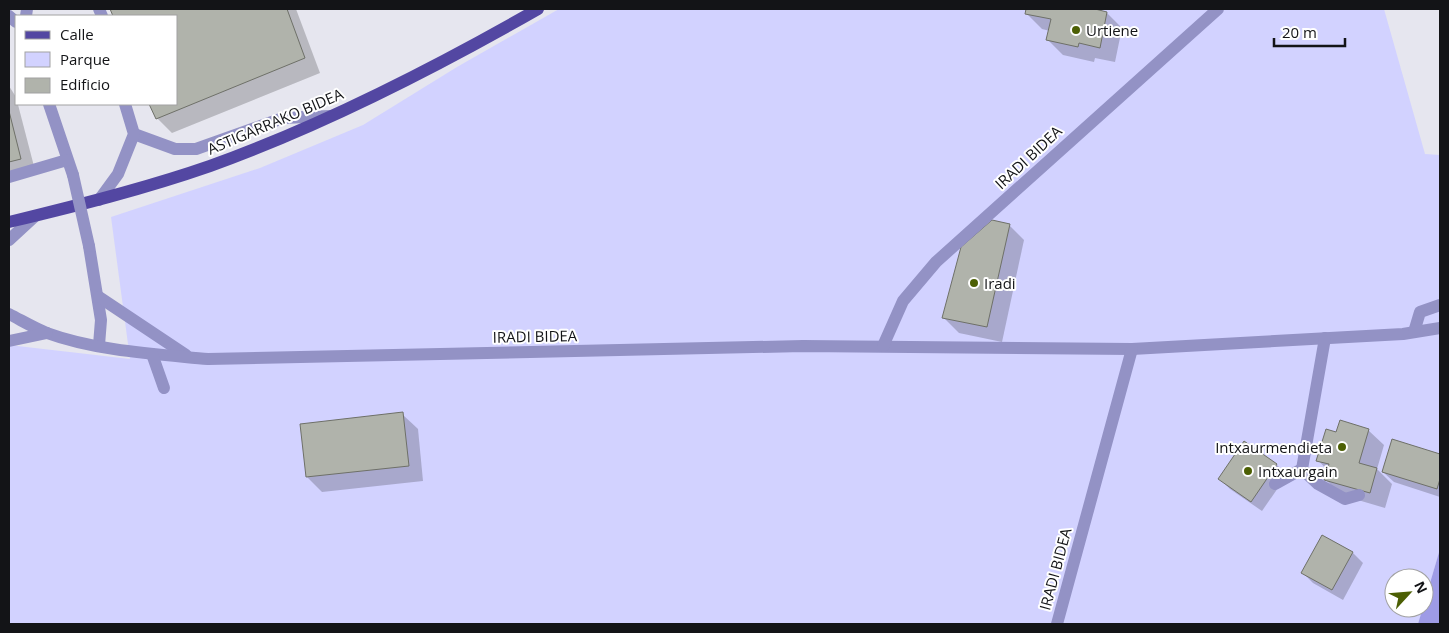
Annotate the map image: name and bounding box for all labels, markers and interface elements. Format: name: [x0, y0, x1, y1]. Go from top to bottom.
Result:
legend: [15, 15, 178, 105]
scale bar: [1274, 15, 1345, 47]
place label: Urtiene: [1086, 20, 1138, 40]
text: 20 m: [1282, 22, 1317, 42]
text: Calle: [60, 24, 94, 44]
marker: Urtiene: [1070, 24, 1082, 36]
text: Parque: [60, 49, 110, 69]
text: Edificio: [60, 74, 110, 94]
street label: ASTIGARRAKO BIDEA: [204, 83, 347, 159]
street label: IRADI BIDEA: [990, 121, 1066, 193]
place label: Iradi: [984, 273, 1016, 293]
marker: Iradi: [968, 277, 980, 289]
street label: IRADI BIDEA: [493, 325, 578, 347]
place label: Intxaurmendieta: [1215, 437, 1332, 457]
marker: Intxaurmendieta: [1336, 441, 1348, 453]
place label: Intxaurgain: [1258, 461, 1338, 481]
marker: Intxaurgain: [1242, 465, 1254, 477]
street label: IRADI BIDEA: [1034, 525, 1076, 612]
north arrow: [1384, 568, 1434, 618]
text: N: [1410, 578, 1432, 596]

